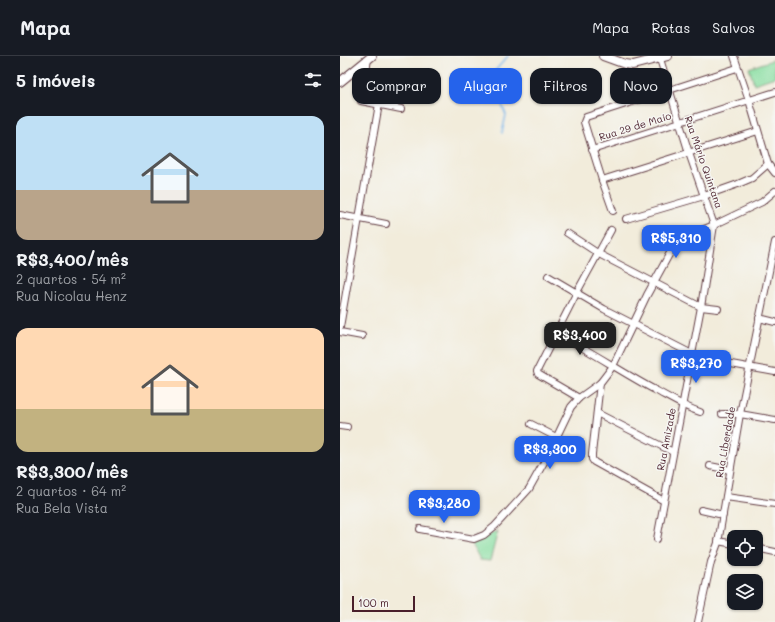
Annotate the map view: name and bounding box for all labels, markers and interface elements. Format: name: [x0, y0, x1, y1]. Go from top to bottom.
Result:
text: Mapa: [20, 15, 71, 40]
text: Mapa: [592, 18, 629, 37]
text: Rotas: [651, 18, 690, 37]
text: Salvos: [712, 18, 755, 37]
chip: Comprar: [352, 68, 441, 104]
chip: Alugar: [449, 68, 522, 104]
chip: Filtros: [530, 68, 602, 104]
chip: Novo: [610, 68, 672, 104]
text: 5 imóveis: [16, 69, 95, 91]
icon: filters: [302, 69, 324, 91]
street label: Rua 29 de Maio: [597, 108, 673, 144]
street label: Rua Mário Quintana: [682, 114, 726, 210]
icon: home: [134, 142, 206, 214]
pin: R$5,310: [639, 225, 713, 259]
text: R$5,310: [651, 229, 701, 246]
text: R$3,400/mês: [16, 248, 129, 270]
text: 2 quartos · 54 m²: [16, 270, 126, 287]
text: Rua Nicolau Henz: [16, 287, 127, 304]
pin: R$3,400: [543, 322, 617, 356]
text: R$3,400: [553, 326, 607, 343]
pin: R$3,270: [659, 350, 733, 384]
icon: home: [134, 354, 206, 426]
text: R$3,270: [670, 354, 722, 371]
street label: Rua Liberdade: [712, 405, 738, 479]
street label: Rua Amizade: [653, 406, 679, 472]
pin: R$3,300: [513, 436, 587, 470]
text: R$3,300: [523, 440, 577, 457]
text: R$3,300/mês: [16, 460, 128, 482]
text: 2 quartos · 64 m²: [16, 482, 126, 499]
pin: R$3,280: [407, 490, 481, 524]
text: R$3,280: [418, 494, 470, 511]
text: Rua Bela Vista: [16, 499, 108, 516]
map controls: [727, 530, 763, 610]
button: locate: [727, 530, 763, 566]
button: layers: [727, 574, 763, 610]
scale bar: [352, 594, 415, 613]
text: 100 m: [358, 595, 389, 610]

